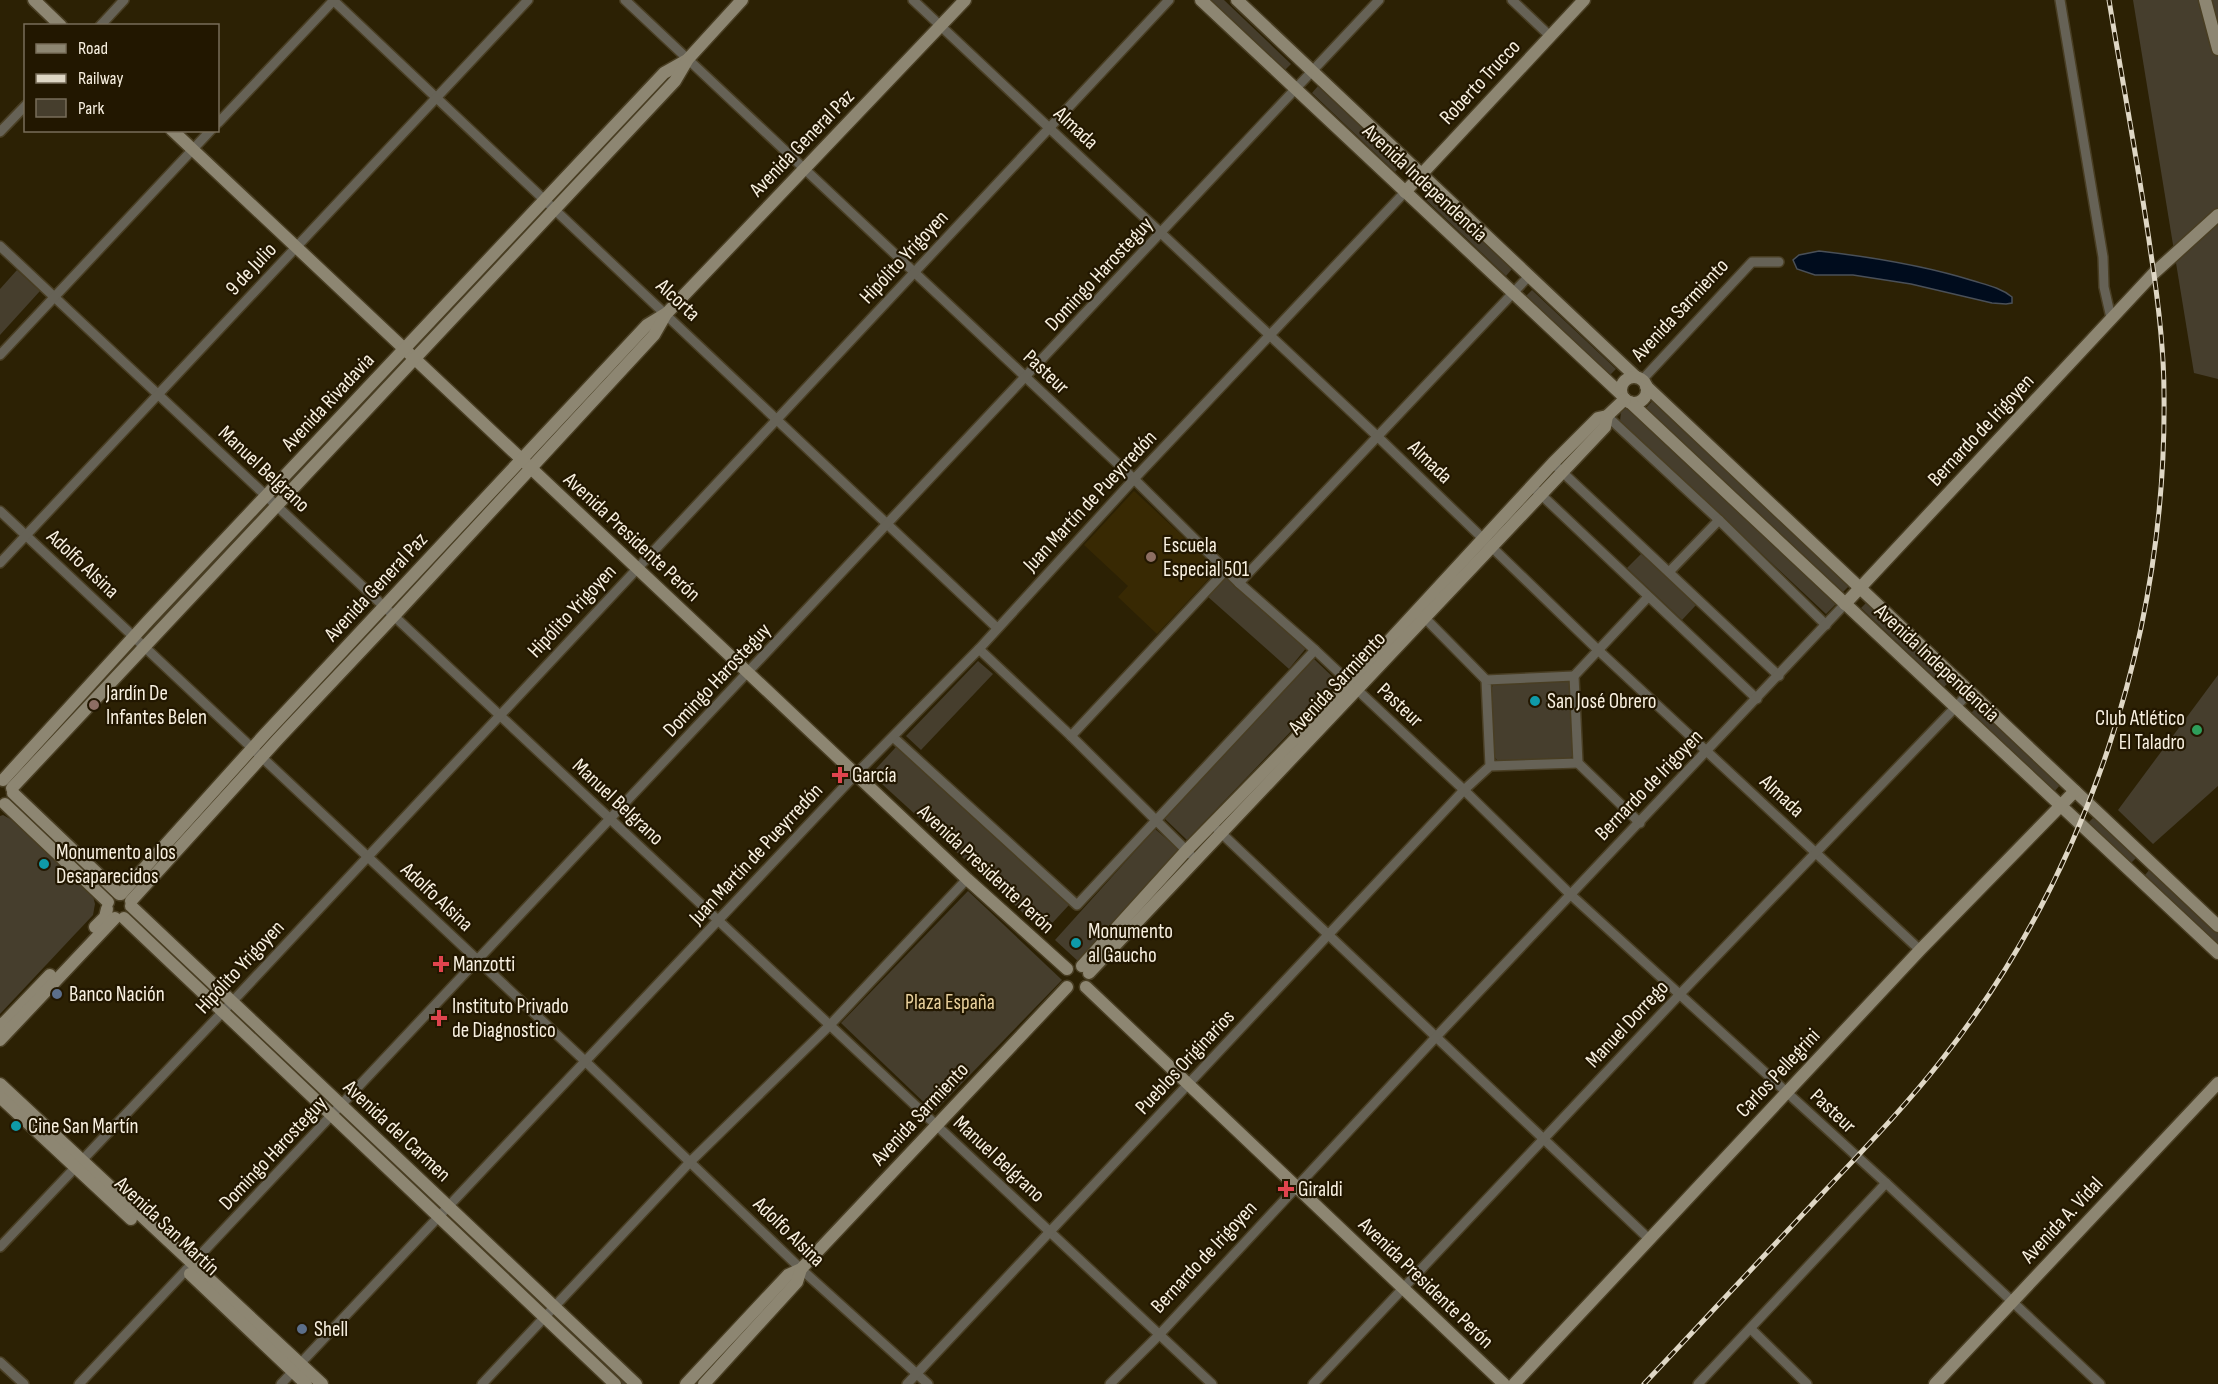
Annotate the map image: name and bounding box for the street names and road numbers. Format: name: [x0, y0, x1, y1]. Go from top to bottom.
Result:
street label: Roberto Trucco: [1434, 34, 1526, 130]
street label: Avenida General Paz: [744, 84, 860, 203]
street label: Almada: [1048, 101, 1103, 155]
street label: Avenida Independencia: [1357, 118, 1493, 247]
street label: Hipólito Yrigoyen: [854, 205, 954, 309]
street label: Domingo Harosteguy: [1040, 212, 1158, 336]
street label: 9 de Julio: [220, 237, 282, 301]
street label: Avenida Sarmiento: [1625, 253, 1734, 367]
street label: Alcorta: [650, 273, 705, 326]
street label: Pasteur: [1018, 345, 1074, 399]
street label: Avenida Rivadavia: [276, 348, 380, 457]
street label: Bernardo de Irigoyen: [1923, 369, 2039, 491]
street label: Manuel Belgrano: [213, 420, 315, 518]
street label: Juan Martín de Pueyrredón: [1017, 425, 1162, 578]
street label: Almada: [1402, 434, 1457, 489]
street label: Avenida Presidente Perón: [558, 467, 706, 607]
street label: Adolfo Alsina: [41, 524, 124, 604]
street label: Avenida General Paz: [318, 527, 433, 647]
street label: Hipólito Yrigoyen: [522, 559, 622, 663]
street label: Avenida Independencia: [1869, 598, 2005, 727]
street label: Domingo Harosteguy: [658, 618, 776, 742]
street label: Avenida Sarmiento: [1282, 626, 1391, 740]
street label: Pasteur: [1372, 678, 1428, 732]
street label: Bernardo de Irigoyen: [1590, 724, 1708, 846]
street label: Manuel Belgrano: [567, 753, 669, 851]
street label: Almada: [1754, 769, 1809, 823]
street label: Juan Martín de Pueyrredón: [683, 778, 828, 931]
street label: Avenida Presidente Perón: [912, 799, 1060, 939]
street label: Adolfo Alsina: [395, 857, 478, 937]
street label: Hipólito Yrigoyen: [190, 915, 290, 1019]
street label: Manuel Dorrego: [1580, 975, 1674, 1073]
street label: Pueblos Originarios: [1130, 1004, 1240, 1120]
street label: Carlos Pellegrini: [1731, 1023, 1825, 1123]
street label: Avenida Sarmiento: [865, 1057, 974, 1171]
street label: Avenida del Carmen: [337, 1074, 456, 1187]
street label: Pasteur: [1805, 1084, 1861, 1138]
street label: Domingo Harosteguy: [214, 1091, 332, 1215]
street label: Manuel Belgrano: [948, 1110, 1050, 1208]
street label: Avenida San Martín: [109, 1171, 224, 1281]
street label: Avenida A. Vidal: [2015, 1172, 2108, 1269]
street label: Adolfo Alsina: [747, 1191, 830, 1272]
street label: Bernardo de Irigoyen: [1146, 1196, 1262, 1318]
street label: Avenida Presidente Perón: [1353, 1212, 1499, 1354]

